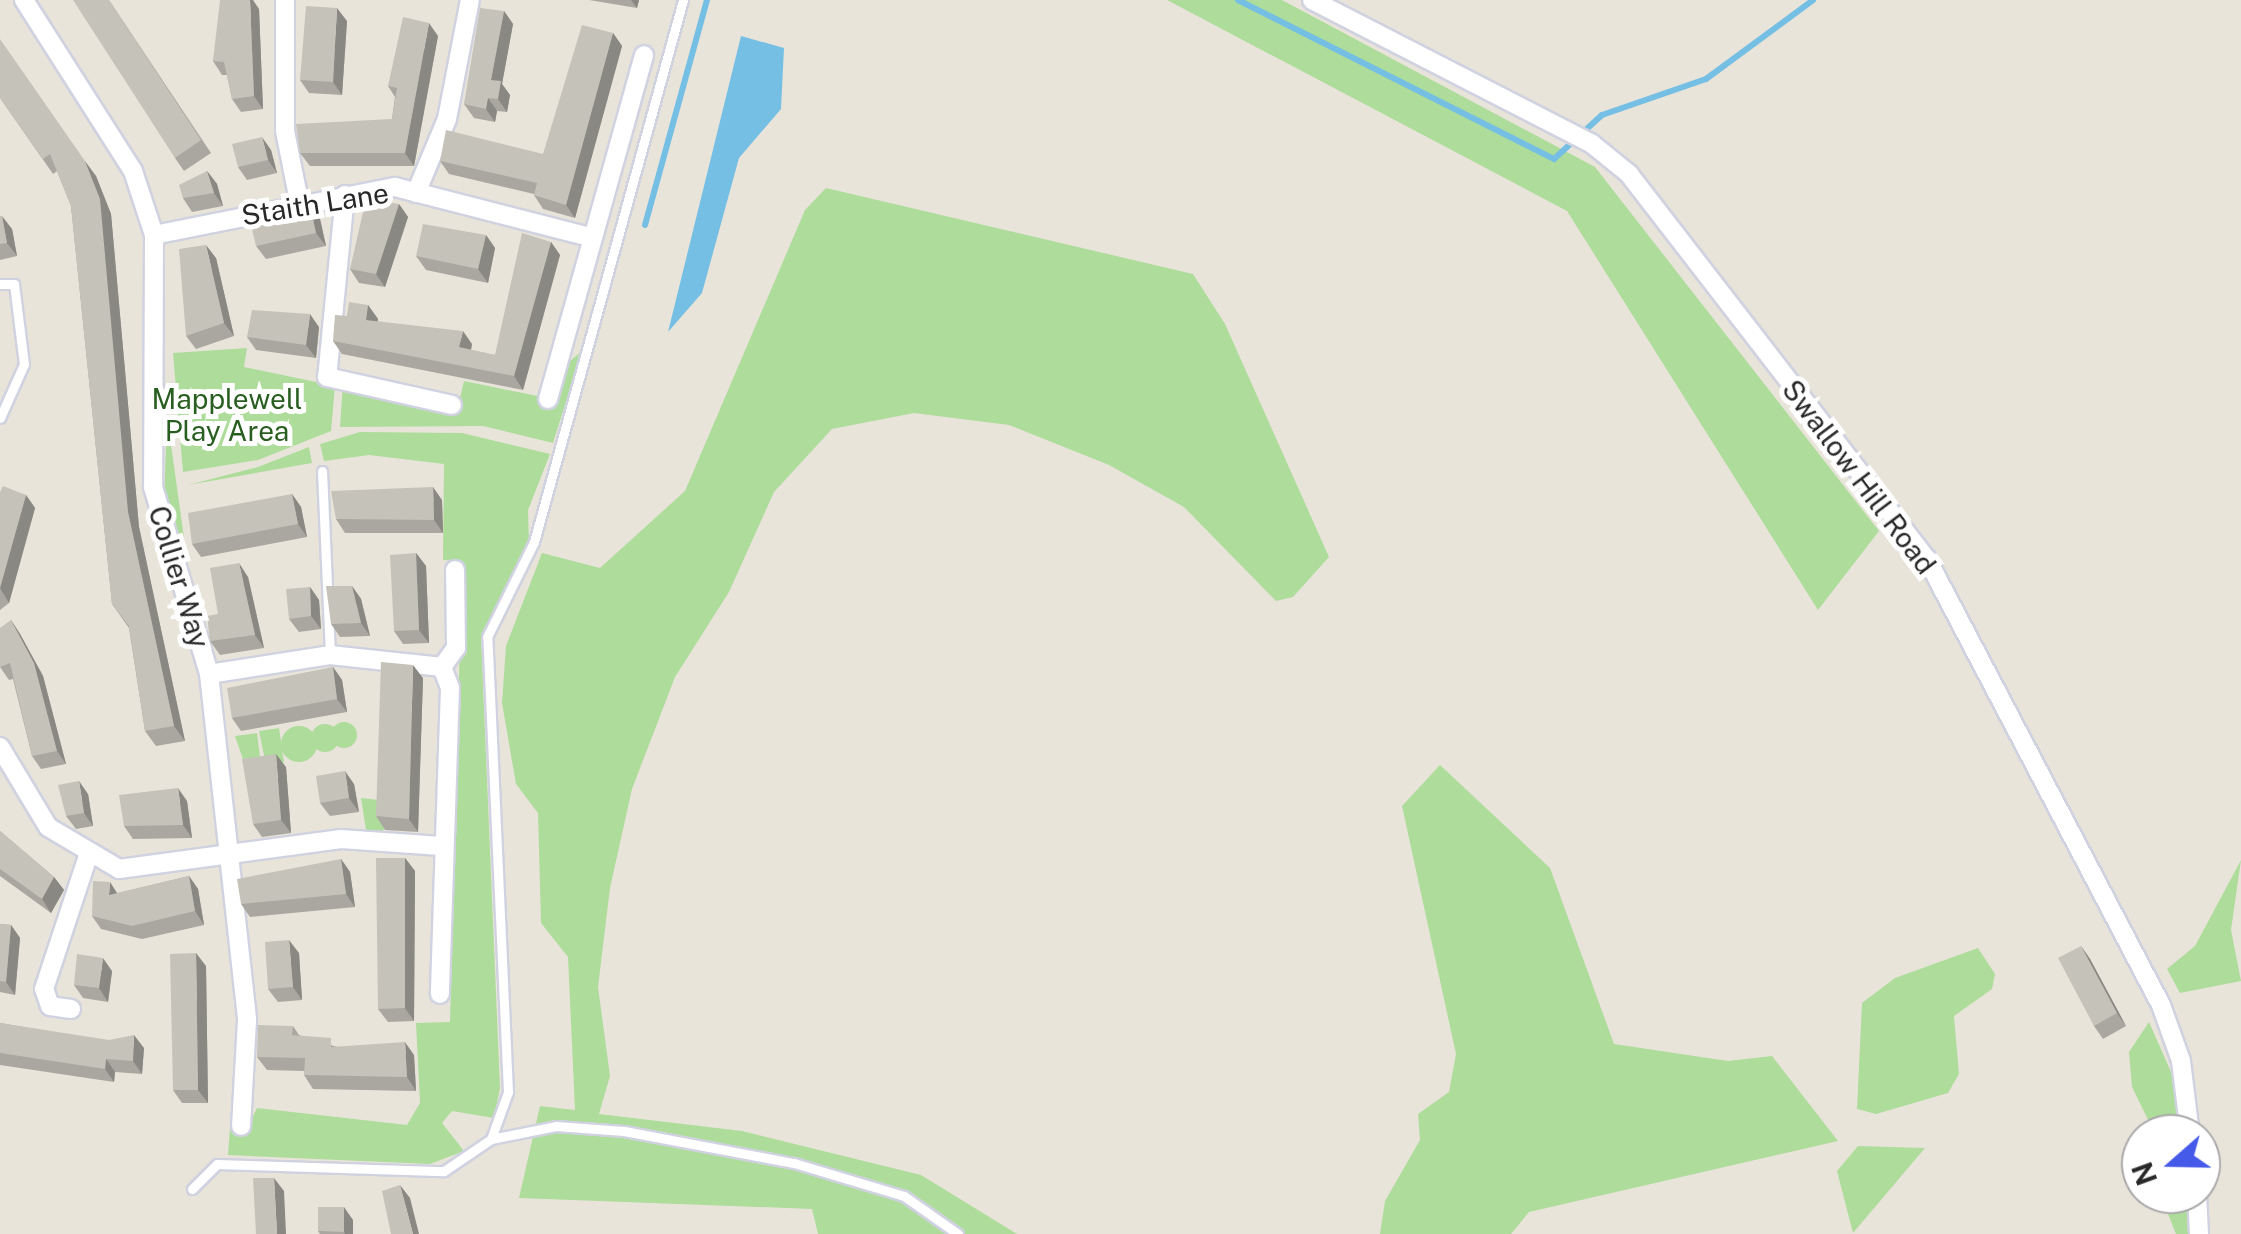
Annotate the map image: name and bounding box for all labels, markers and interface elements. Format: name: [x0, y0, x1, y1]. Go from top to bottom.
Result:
street label: Staith Lane: [239, 176, 391, 232]
street label: Swallow Hill Road: [1775, 373, 1943, 581]
park label: Mapplewell Play Area: [152, 382, 302, 448]
street label: Collier Way: [141, 502, 217, 652]
north arrow: [2121, 1114, 2221, 1214]
text: N: [2125, 1158, 2163, 1190]

